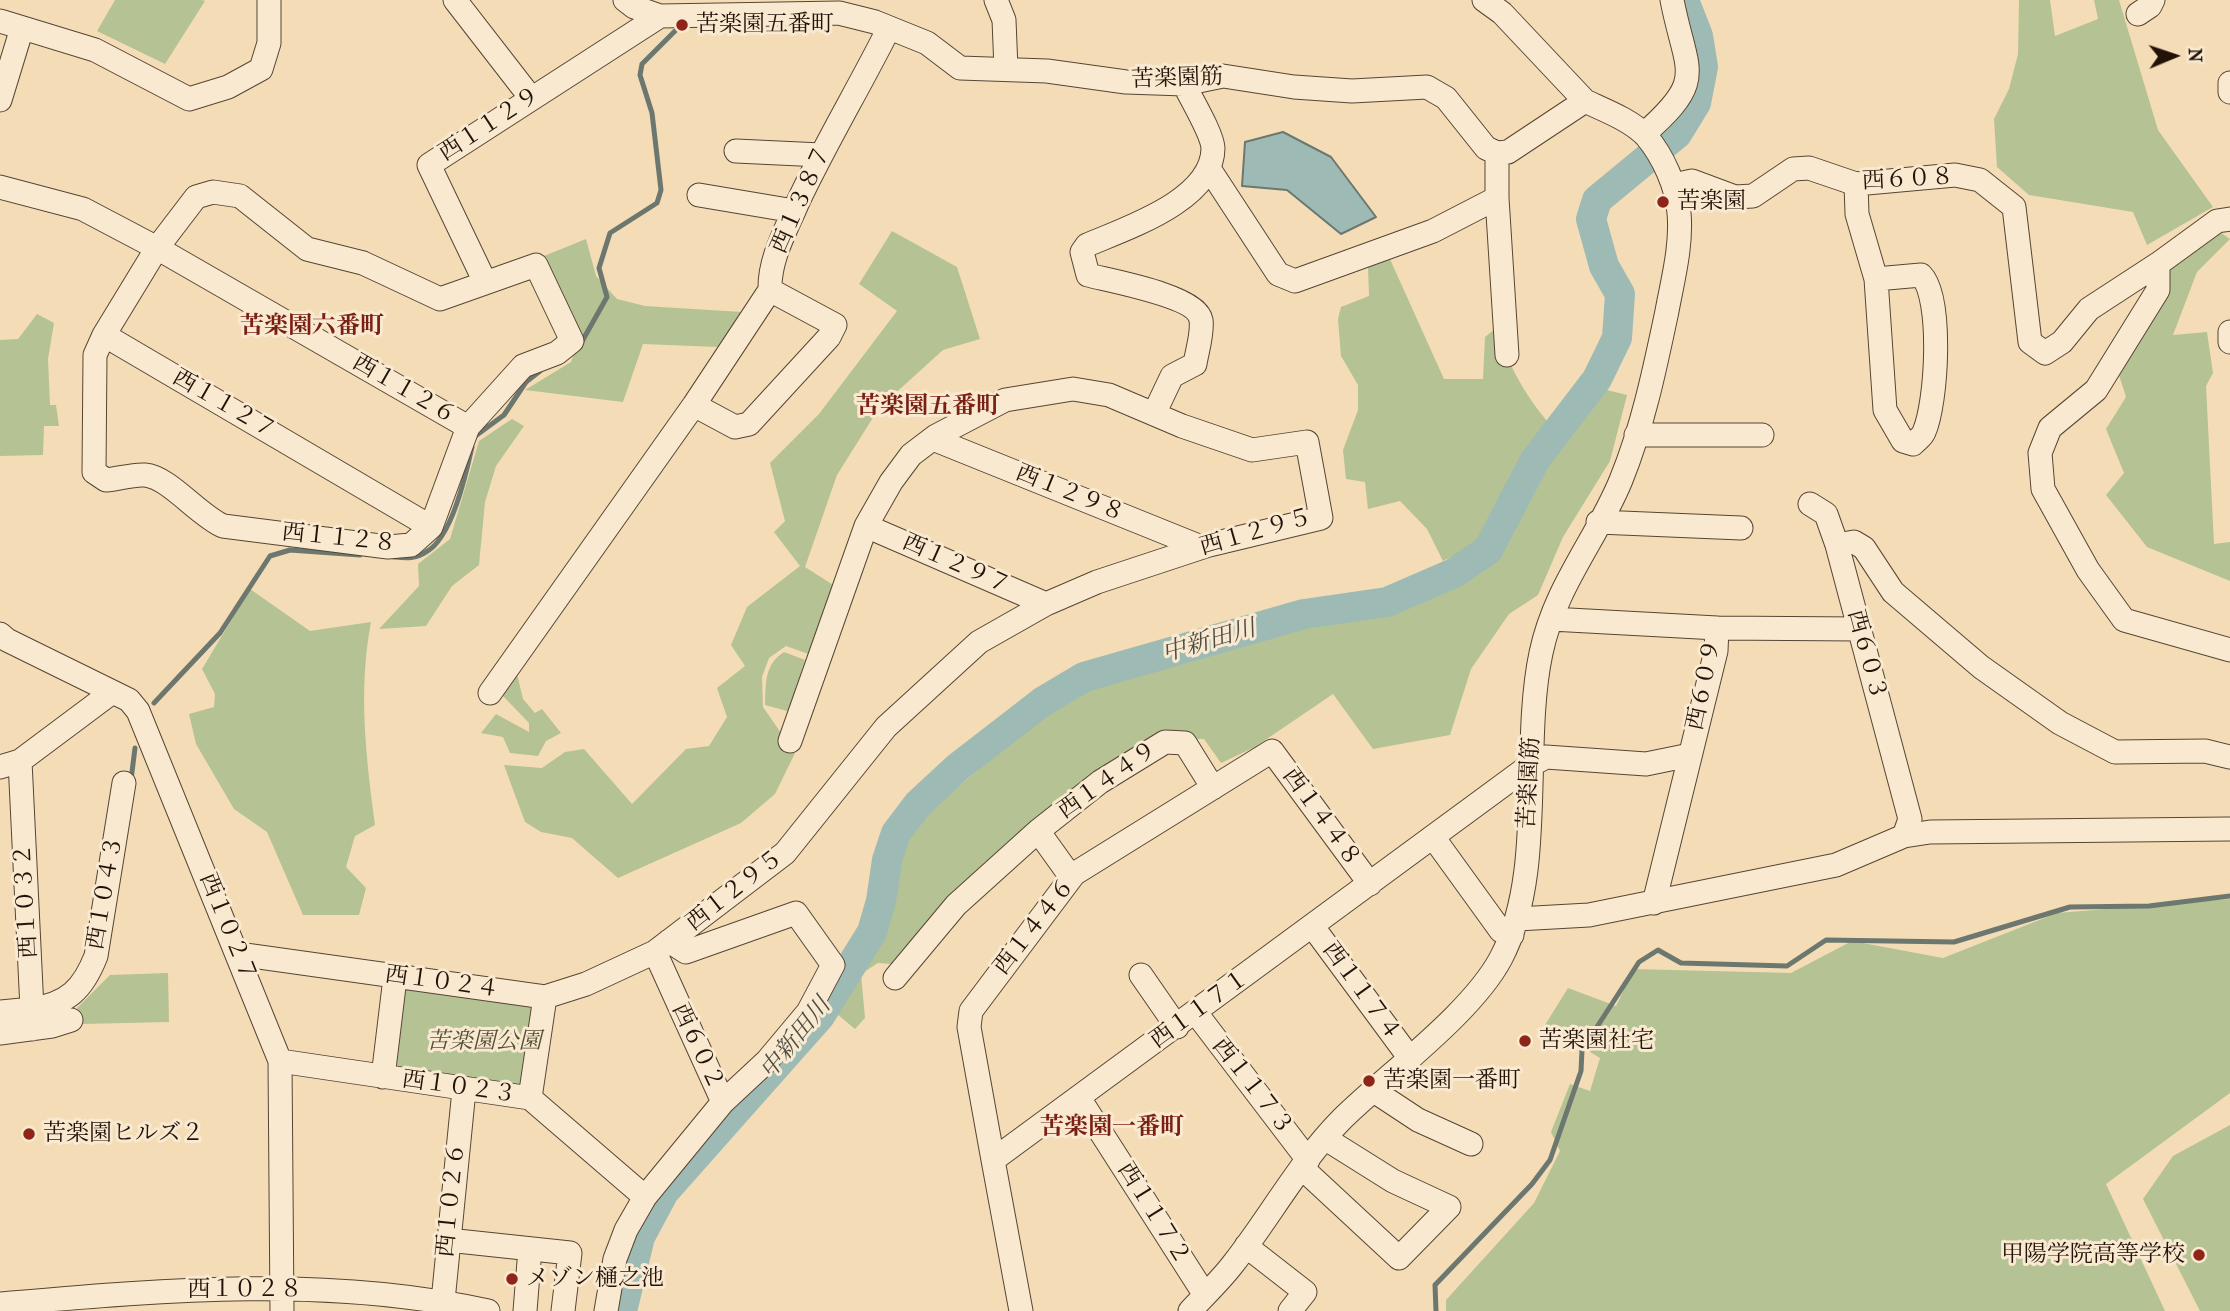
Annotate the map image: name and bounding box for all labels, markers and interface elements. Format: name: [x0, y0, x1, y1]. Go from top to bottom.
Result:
place label: 苦楽園五番町: [696, 11, 834, 39]
marker: 苦楽園五番町: [674, 17, 690, 33]
north arrow: [2139, 21, 2209, 91]
text: N: [2184, 48, 2206, 63]
street label: 苦楽園筋: [1131, 64, 1223, 94]
street label: 西１１２９: [434, 82, 546, 168]
street label: 西１３８７: [766, 142, 838, 258]
street label: 西６０８: [1861, 164, 1955, 196]
place label: 苦楽園: [1677, 188, 1746, 216]
marker: 苦楽園: [1655, 194, 1671, 210]
district label: 苦楽園六番町: [240, 313, 384, 341]
street label: 西１１２６: [347, 349, 461, 431]
street label: 西１１２７: [167, 364, 281, 446]
district label: 苦楽園五番町: [856, 393, 1000, 421]
street label: 西１２９８: [1012, 460, 1128, 528]
street label: 西１２９５: [1197, 504, 1315, 562]
street label: 西１１２８: [280, 519, 398, 559]
street label: 西１２９７: [898, 529, 1014, 601]
street label: 西６０３: [1841, 607, 1891, 703]
water label: 中新田川: [1159, 615, 1259, 669]
street label: 西６０９: [1682, 637, 1728, 733]
street label: 苦楽園筋: [1514, 736, 1546, 830]
street label: 西１４４９: [1053, 737, 1163, 825]
street label: 西１４４８: [1276, 763, 1366, 873]
street label: 西１０４３: [82, 834, 130, 952]
street label: 西１０３２: [10, 843, 44, 959]
street label: 西１２９５: [681, 845, 789, 937]
street label: 西１０２７: [193, 870, 261, 986]
street label: 西１４４６: [989, 873, 1081, 981]
street label: 西１１７４: [1316, 937, 1406, 1047]
street label: 西１０２４: [383, 961, 501, 1005]
street label: 西１１７１: [1145, 965, 1255, 1055]
water label: 中新田川: [755, 993, 837, 1085]
street label: 西６０２: [665, 999, 729, 1095]
place label: 苦楽園社宅: [1539, 1027, 1654, 1055]
park label: 苦楽園公園: [427, 1028, 541, 1056]
street label: 西１１７３: [1206, 1033, 1298, 1141]
marker: 苦楽園社宅: [1517, 1033, 1533, 1049]
street label: 西１０２３: [400, 1066, 518, 1110]
place label: 苦楽園一番町: [1383, 1067, 1521, 1095]
marker: 苦楽園一番町: [1361, 1073, 1377, 1089]
district label: 苦楽園一番町: [1040, 1114, 1184, 1142]
place label: 苦楽園ヒルズ２: [43, 1120, 204, 1148]
marker: 苦楽園ヒルズ２: [21, 1126, 37, 1142]
street label: 西１０２６: [432, 1141, 472, 1259]
street label: 西１１７２: [1111, 1158, 1195, 1270]
place label: 甲陽学院高等学校: [2001, 1241, 2185, 1269]
marker: 甲陽学院高等学校: [2191, 1247, 2207, 1263]
place label: メゾン樋之池: [526, 1265, 664, 1293]
marker: メゾン樋之池: [504, 1271, 520, 1287]
street label: 西１０２８: [188, 1276, 302, 1304]

